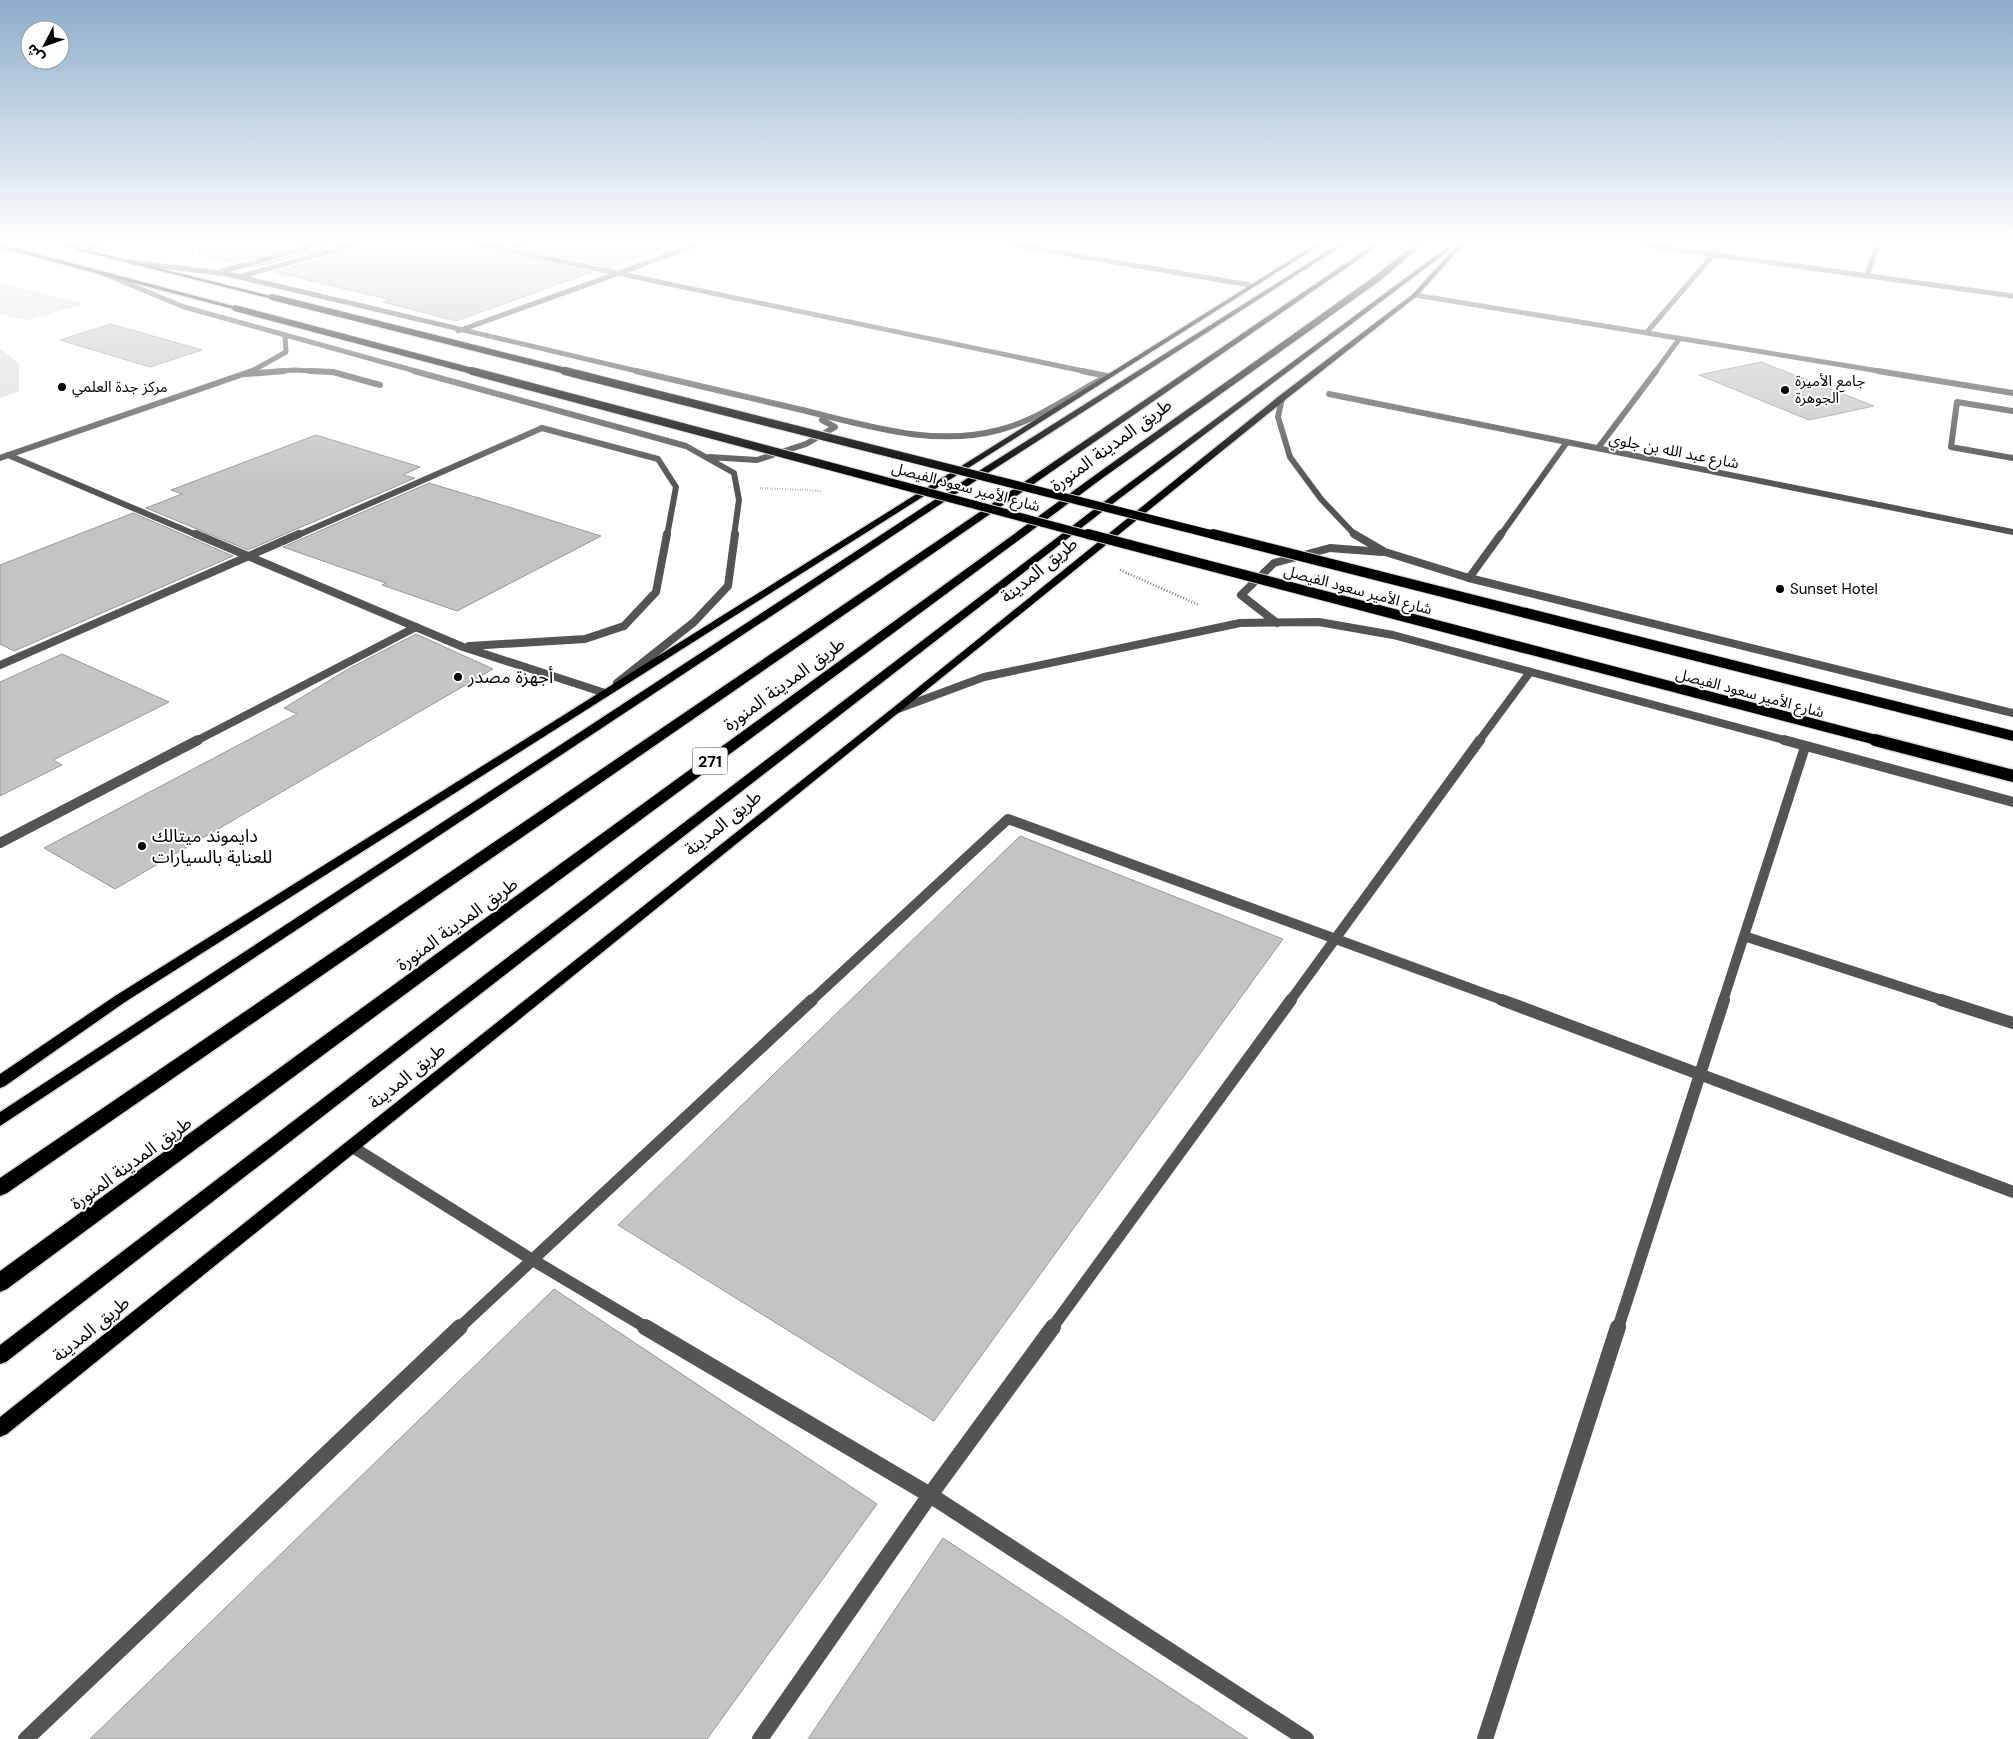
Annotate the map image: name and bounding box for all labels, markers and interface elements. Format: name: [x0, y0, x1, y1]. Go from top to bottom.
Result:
north arrow: [20, 20, 70, 70]
text: ش: [22, 40, 48, 67]
place label: جامع الأميرة الجوهرة: [1795, 371, 1865, 408]
place label: مركز جدة العلمي: [72, 377, 168, 398]
marker: مركز جدة العلمي: [56, 381, 68, 393]
marker: جامع الأميرة الجوهرة: [1779, 384, 1791, 396]
street label: طريق المدينة المنورة: [1045, 393, 1177, 497]
street label: شارع عبد الله بن جلوي: [1607, 429, 1741, 475]
street label: شارع الأمير سعود الفيصل: [889, 458, 1042, 518]
street label: طريق المدينة: [995, 531, 1083, 609]
street label: شارع الأمير سعود الفيصل: [1281, 561, 1434, 621]
place label: Sunset Hotel: [1790, 579, 1878, 599]
marker: Sunset Hotel: [1774, 583, 1786, 595]
street label: طريق المدينة المنورة: [718, 632, 850, 736]
street label: شارع الأمير سعود الفيصل: [1673, 664, 1826, 724]
place label: أجهزة مصدر: [467, 665, 553, 689]
marker: أجهزة مصدر: [452, 671, 464, 683]
road number: 271: [692, 748, 728, 774]
street label: طريق المدينة: [679, 784, 767, 862]
place label: دايموند ميتالك للعناية بالسيارات: [152, 824, 272, 869]
marker: دايموند ميتالك للعناية بالسيارات: [136, 840, 148, 852]
street label: طريق المدينة المنورة: [391, 872, 523, 976]
street label: طريق المدينة: [363, 1037, 451, 1115]
street label: طريق المدينة المنورة: [65, 1111, 197, 1215]
street label: طريق المدينة: [47, 1290, 135, 1368]

